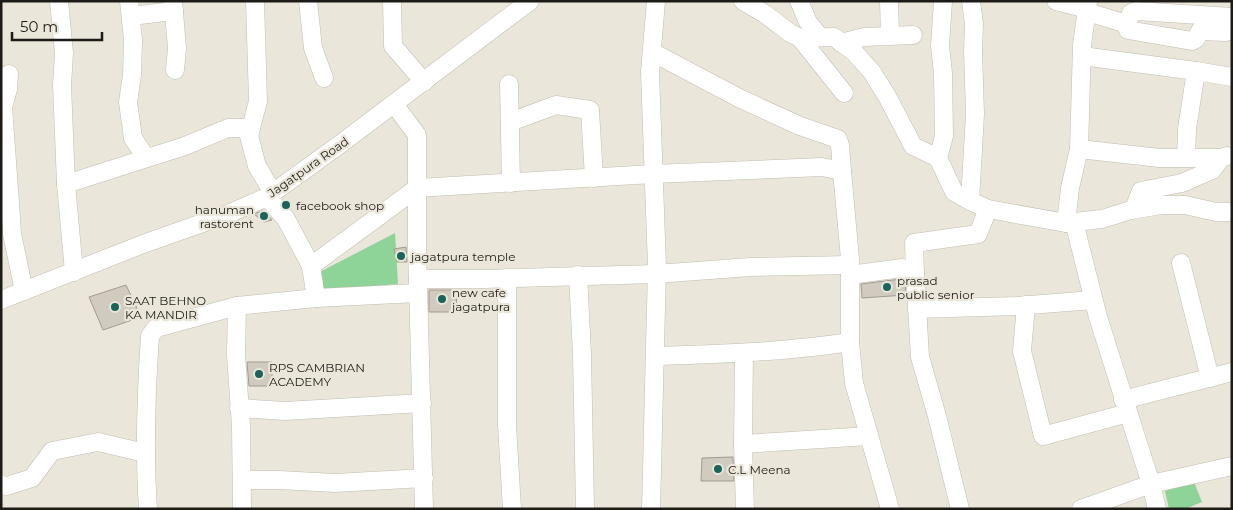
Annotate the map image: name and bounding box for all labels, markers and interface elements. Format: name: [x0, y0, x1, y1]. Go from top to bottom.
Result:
scale bar: [12, 10, 102, 42]
text: 50 m: [20, 17, 58, 36]
street label: Jagatpura Road: [264, 133, 351, 201]
place label: facebook shop: [296, 198, 384, 213]
marker: facebook shop: [280, 199, 292, 211]
place label: hanuman rastorent: [195, 202, 254, 231]
marker: hanuman rastorent: [258, 210, 270, 222]
place label: jagatpura temple: [409, 249, 516, 264]
marker: jagatpura temple: [395, 250, 407, 262]
place label: prasad public senior: [897, 273, 975, 302]
marker: prasad public senior: [881, 281, 893, 293]
place label: new cafe jagatpura: [450, 285, 510, 314]
place label: SAAT BEHNO KA MANDIR: [125, 293, 206, 322]
marker: new cafe jagatpura: [436, 293, 448, 305]
marker: SAAT BEHNO KA MANDIR: [109, 301, 121, 313]
place label: RPS CAMBRIAN ACADEMY: [269, 360, 365, 389]
marker: RPS CAMBRIAN ACADEMY: [253, 368, 265, 380]
place label: C.L Meena: [728, 462, 791, 477]
marker: C.L Meena: [712, 463, 724, 475]

